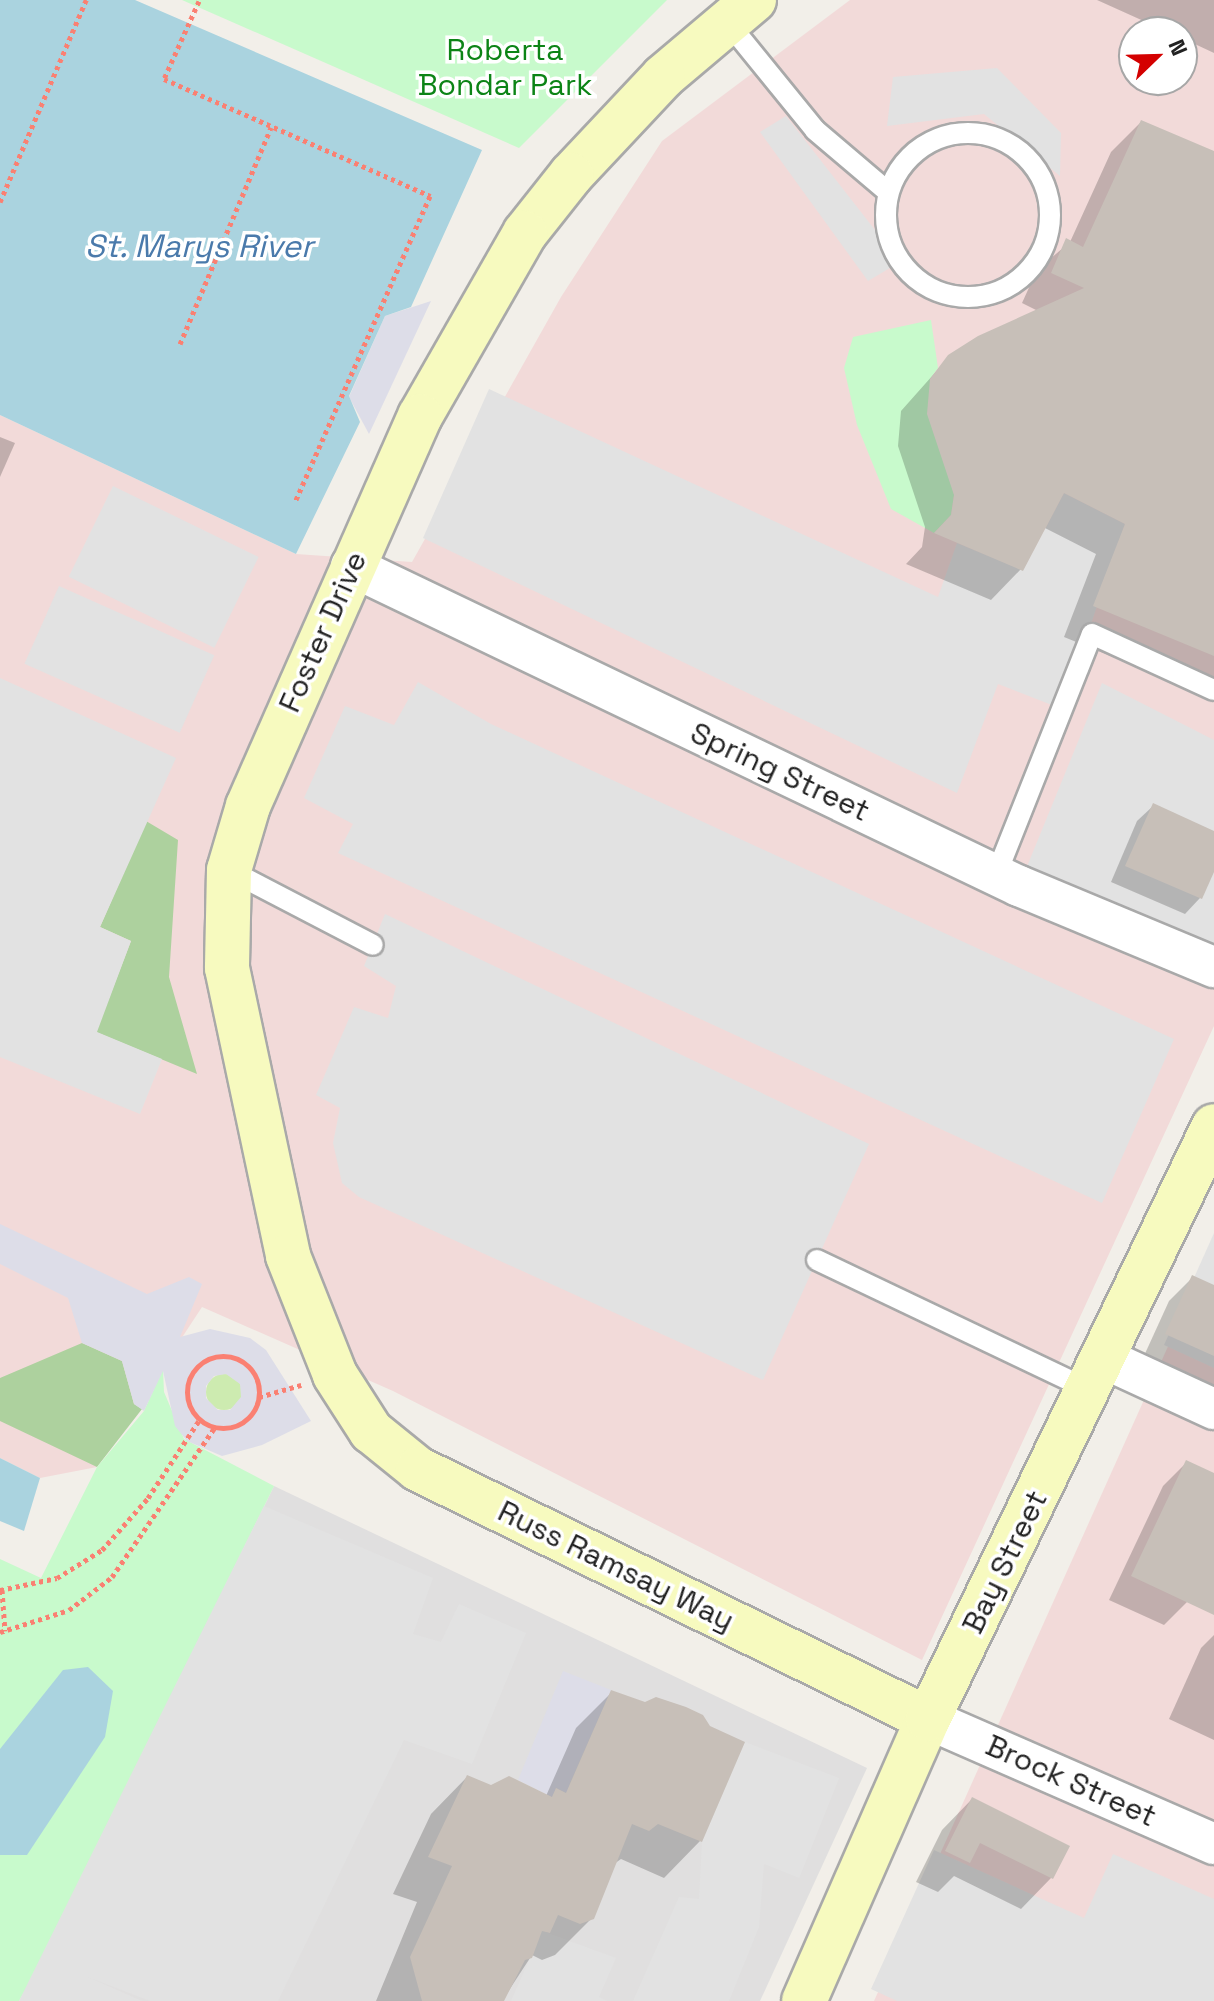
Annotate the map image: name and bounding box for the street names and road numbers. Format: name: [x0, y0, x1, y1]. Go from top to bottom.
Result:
street label: Foster Drive: [272, 546, 374, 718]
street label: Spring Street: [685, 715, 875, 829]
street label: Bay Street: [955, 1485, 1055, 1639]
street label: Russ Ramsay Way: [492, 1493, 740, 1639]
street label: Brock Street: [980, 1727, 1162, 1835]

